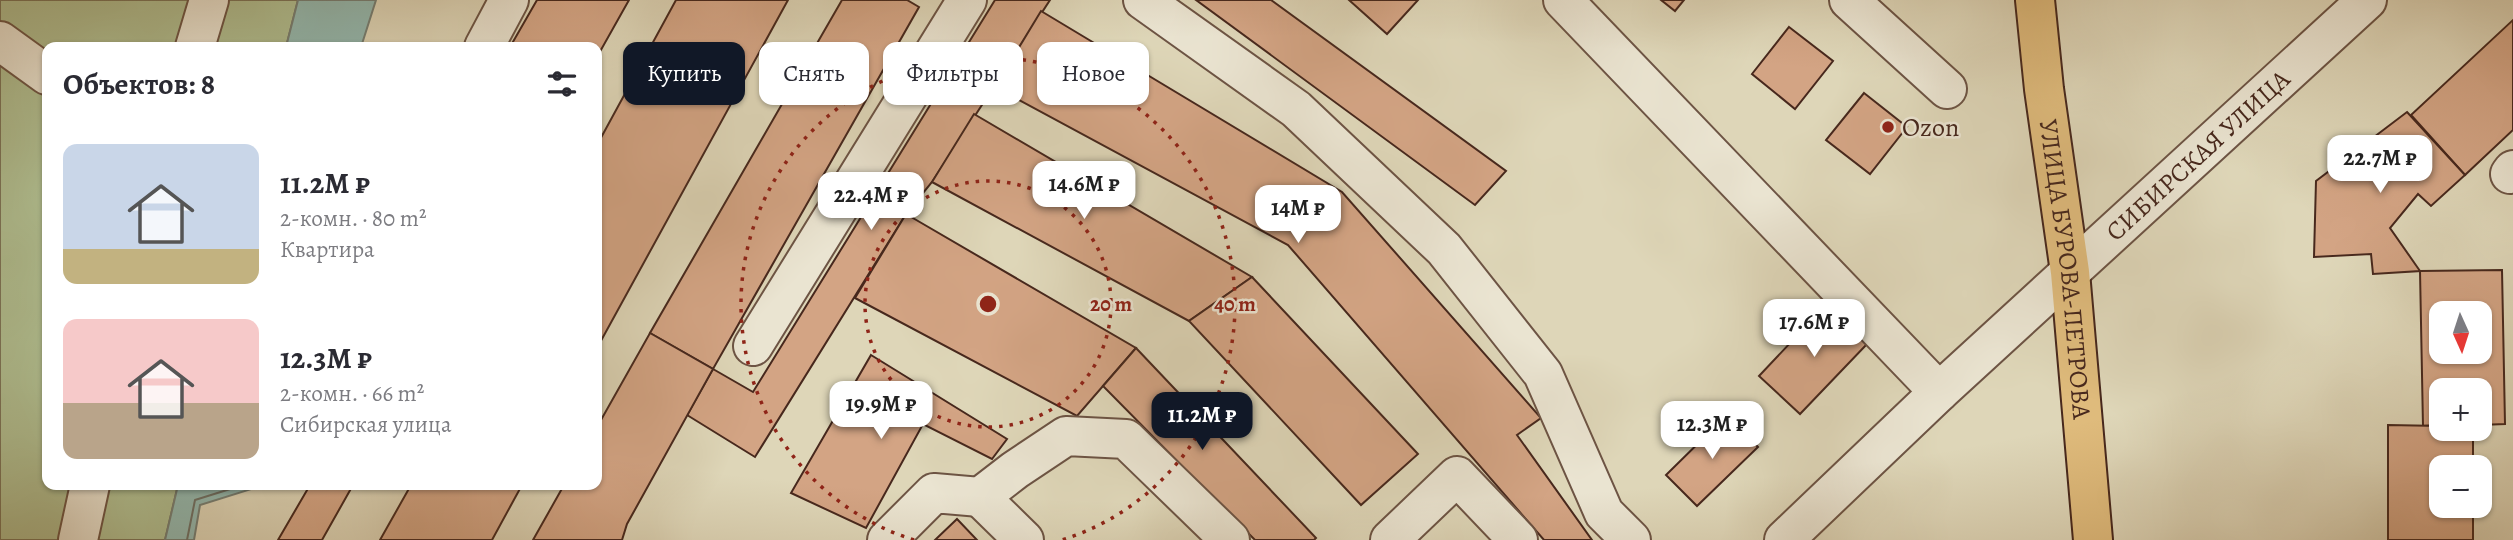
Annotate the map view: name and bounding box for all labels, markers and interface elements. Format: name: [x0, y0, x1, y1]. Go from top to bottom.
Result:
chip: Купить: [623, 42, 745, 105]
chip: Снять: [759, 42, 869, 105]
chip: Фильтры: [883, 42, 1023, 105]
chip: Новое: [1037, 42, 1149, 105]
street label: СИБИРСКАЯ УЛИЦА: [2098, 61, 2298, 248]
text: Объектов: 8: [63, 64, 215, 104]
icon: filters: [543, 65, 581, 103]
place label: Ozon: [1902, 110, 1959, 145]
street label: УЛИЦА БУРОВА-ПЕТРОВА: [2031, 117, 2100, 421]
marker: Ozon: [1880, 119, 1896, 135]
pin: 22.7M ₽: [2315, 136, 2445, 195]
text: 22.7M ₽: [2343, 142, 2417, 173]
pin: 14.6M ₽: [1019, 162, 1149, 221]
text: 11.2M ₽: [280, 163, 370, 203]
text: 14.6M ₽: [1048, 168, 1120, 199]
icon: home: [119, 172, 203, 256]
pin: 22.4M ₽: [806, 173, 936, 232]
text: 22.4M ₽: [834, 179, 908, 210]
pin: 14M ₽: [1249, 186, 1347, 245]
text: 14M ₽: [1271, 192, 1325, 223]
text: 2-комн. · 80 m²: [280, 203, 426, 234]
text: Квартира: [280, 234, 375, 265]
text: 20 m: [1090, 290, 1132, 318]
text: 40 m: [1214, 290, 1256, 318]
centre of rings: [976, 292, 1000, 316]
pin: 17.6M ₽: [1749, 300, 1879, 359]
north arrow: [2429, 301, 2492, 364]
map controls: [2429, 301, 2492, 518]
text: 17.6M ₽: [1779, 306, 1849, 337]
text: 12.3M ₽: [280, 338, 372, 378]
icon: home: [119, 347, 203, 431]
text: 2-комн. · 66 m²: [280, 378, 424, 409]
button: +: [2429, 378, 2492, 441]
pin: 19.9M ₽: [816, 382, 946, 441]
text: 19.9M ₽: [846, 388, 916, 419]
pin: 11.2M ₽: [1137, 392, 1267, 452]
text: 11.2M ₽: [1168, 399, 1236, 430]
pin: 12.3M ₽: [1647, 402, 1777, 461]
text: 12.3M ₽: [1677, 408, 1747, 439]
text: Сибирская улица: [280, 409, 452, 440]
button: −: [2429, 455, 2492, 518]

